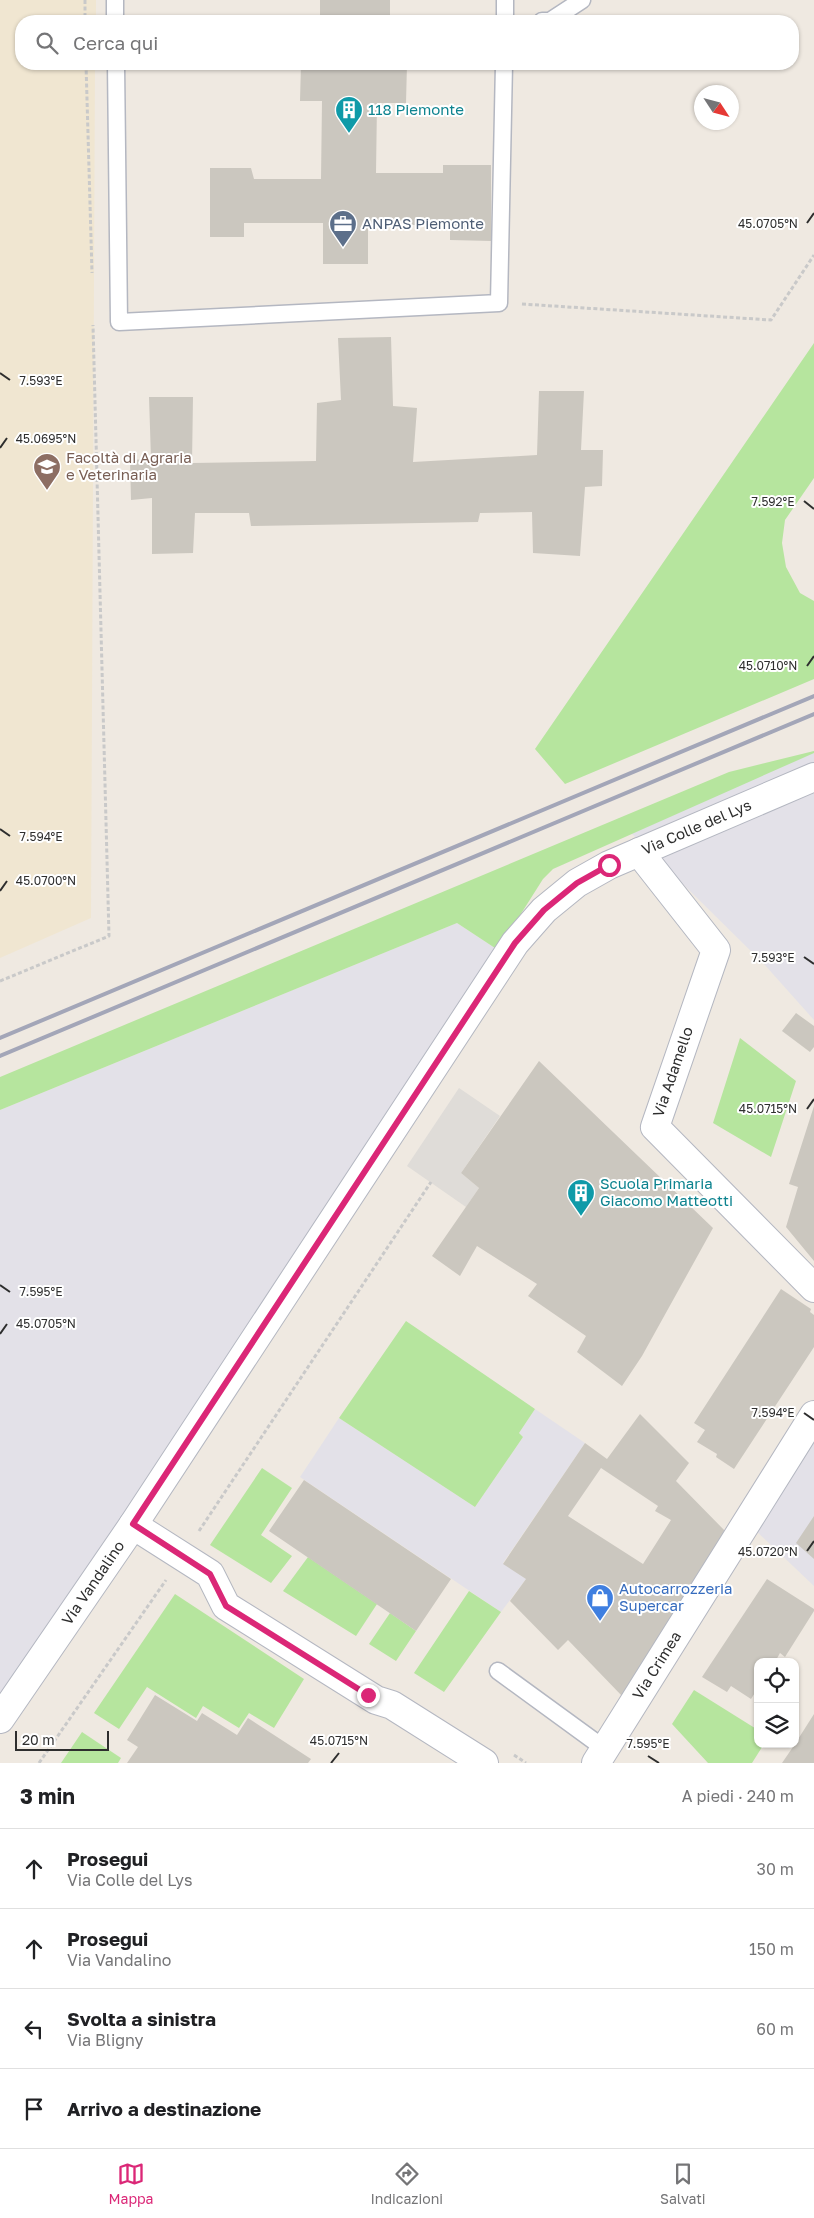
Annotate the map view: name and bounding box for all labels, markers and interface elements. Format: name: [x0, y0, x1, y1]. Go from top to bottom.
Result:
search box: [15, 15, 799, 70]
icon: search: [33, 29, 61, 57]
text: Cerca qui: [73, 31, 158, 54]
north arrow: [694, 85, 739, 130]
building icon: 118 Piemonte: [334, 95, 364, 134]
place label: 118 Piemonte: [368, 100, 464, 118]
office icon: ANPAS Piemonte: [328, 209, 358, 248]
place label: ANPAS Piemonte: [362, 214, 484, 232]
text: 45.0705°N: [738, 216, 798, 231]
text: 7.593°E: [19, 373, 63, 388]
text: 45.0695°N: [16, 431, 76, 446]
place label: Facoltà di Agraria e Veterinaria: [66, 448, 192, 483]
school or university icon: Facoltà di Agraria e Veterinaria: [32, 452, 62, 491]
text: 7.592°E: [751, 494, 795, 509]
text: 45.0710°N: [739, 658, 797, 673]
street label: Via Colle del Lys: [639, 795, 754, 858]
text: 7.594°E: [20, 829, 62, 844]
route start: [598, 854, 621, 877]
text: 45.0700°N: [16, 873, 76, 888]
text: 7.593°E: [751, 950, 795, 965]
street label: Via Adamello: [648, 1024, 696, 1119]
text: 45.0715°N: [739, 1101, 797, 1116]
place label: Scuola Primaria Giacomo Matteotti: [600, 1174, 733, 1209]
building icon: Scuola Primaria Giacomo Matteotti: [566, 1178, 596, 1217]
text: 7.595°E: [19, 1284, 63, 1299]
text: 45.0705°N: [16, 1316, 76, 1331]
text: 7.594°E: [752, 1405, 794, 1420]
street label: Via Vandalino: [57, 1537, 128, 1628]
text: 45.0720°N: [738, 1544, 798, 1559]
place label: Autocarrozzeria Supercar: [619, 1579, 733, 1614]
shop icon: Autocarrozzeria Supercar: [585, 1583, 615, 1622]
street label: Via Crimea: [628, 1628, 684, 1702]
map controls: [754, 1658, 799, 1748]
button: locate: [754, 1658, 799, 1703]
route end: [357, 1684, 380, 1707]
button: layers: [754, 1703, 799, 1748]
scale bar: [15, 1728, 109, 1751]
text: 20 m: [22, 1731, 55, 1748]
text: 45.0715°N: [310, 1733, 368, 1748]
text: 7.595°E: [626, 1736, 670, 1751]
text: 3 min: [20, 1783, 75, 1809]
text: A piedi · 240 m: [682, 1786, 794, 1806]
text: Prosegui: [67, 1847, 148, 1870]
icon: ahead: [20, 1855, 48, 1883]
text: 30 m: [757, 1859, 794, 1879]
text: Via Colle del Lys: [67, 1870, 192, 1890]
text: Prosegui: [67, 1927, 148, 1950]
icon: ahead: [20, 1935, 48, 1963]
text: 150 m: [749, 1939, 794, 1959]
text: Via Vandalino: [67, 1950, 171, 1970]
text: Svolta a sinistra: [67, 2007, 216, 2030]
icon: left: [20, 2015, 48, 2043]
text: 60 m: [756, 2019, 794, 2039]
text: Via Bligny: [67, 2030, 144, 2050]
icon: arrive: [20, 2095, 48, 2123]
text: Arrivo a destinazione: [67, 2097, 261, 2120]
tab: Mappa: [108, 2160, 154, 2207]
tab: Indicazioni: [370, 2160, 443, 2207]
tab: Salvati: [660, 2160, 706, 2207]

